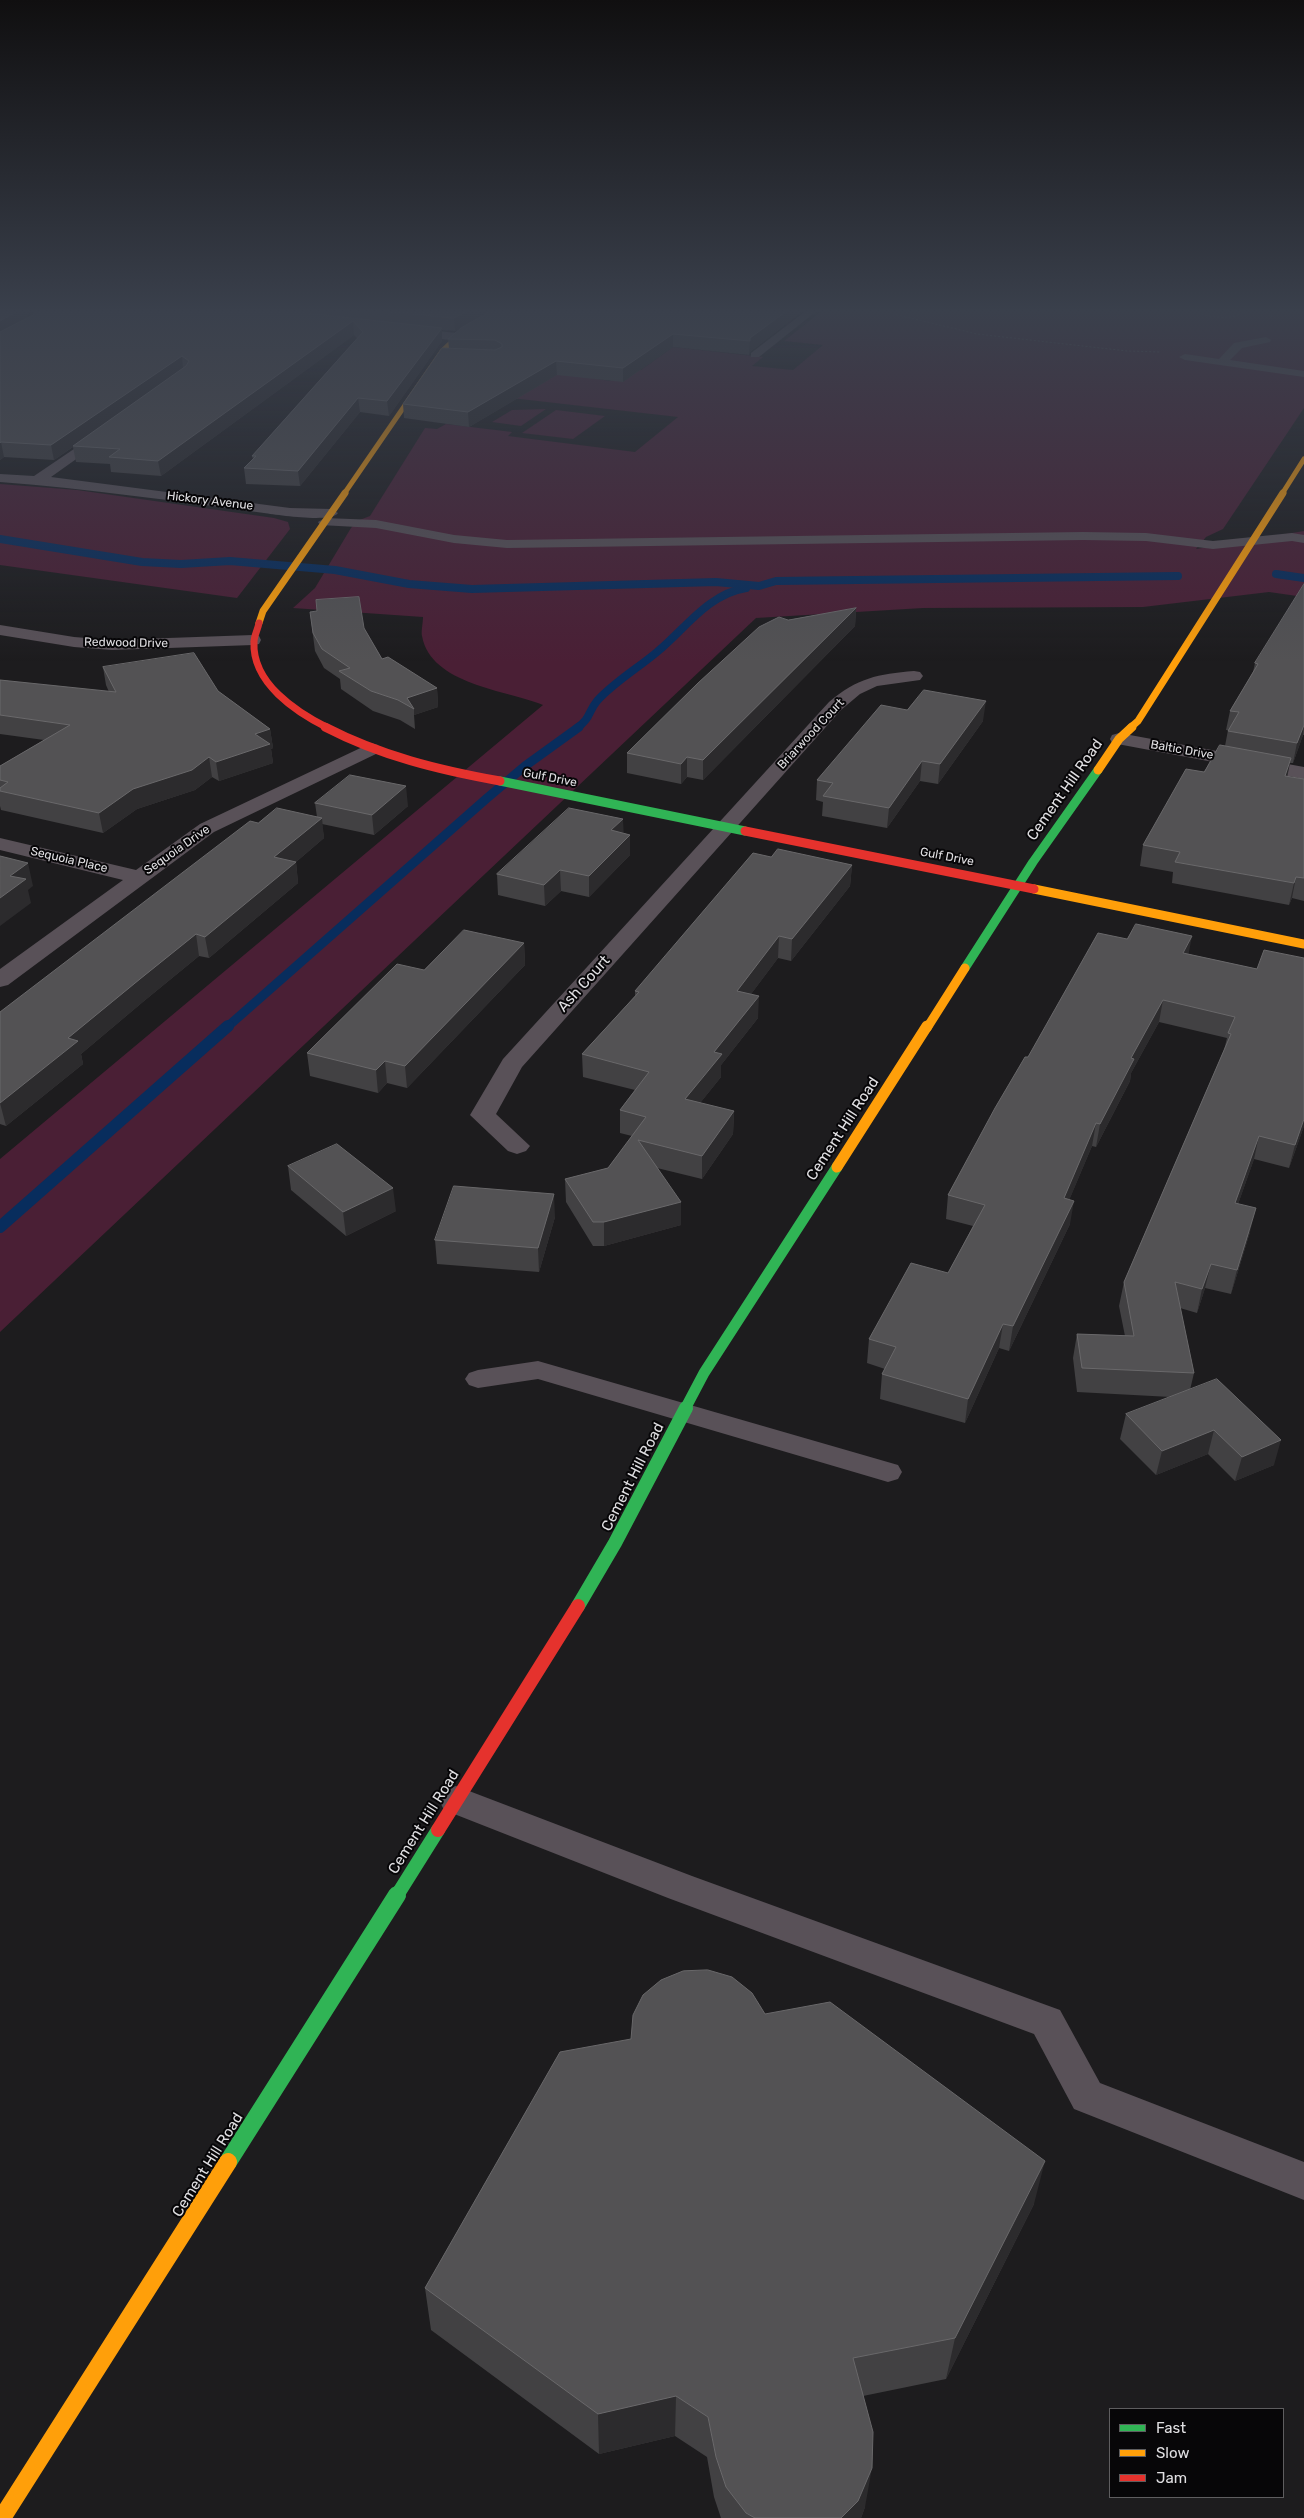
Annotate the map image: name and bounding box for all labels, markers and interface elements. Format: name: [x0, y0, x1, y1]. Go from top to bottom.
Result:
street label: Hickory Avenue: [166, 489, 254, 513]
street label: Redwood Drive: [84, 635, 168, 651]
street label: Briarwood Court: [775, 696, 847, 772]
street label: Cement Hill Road: [1023, 736, 1107, 844]
street label: Baltic Drive: [1149, 737, 1215, 763]
street label: Gulf Drive: [522, 766, 578, 790]
street label: Sequoia Drive: [141, 822, 213, 878]
street label: Sequoia Place: [29, 844, 109, 876]
street label: Gulf Drive: [919, 845, 975, 869]
street label: Ash Court: [554, 952, 614, 1016]
street label: Cement Hill Road: [803, 1074, 883, 1184]
street label: Cement Hill Road: [598, 1420, 668, 1534]
street label: Cement Hill Road: [385, 1767, 463, 1877]
street label: Cement Hill Road: [169, 2110, 247, 2220]
legend: [1109, 2408, 1284, 2498]
text: Fast: [1156, 2419, 1186, 2437]
text: Slow: [1156, 2444, 1189, 2462]
text: Jam: [1156, 2469, 1187, 2487]

